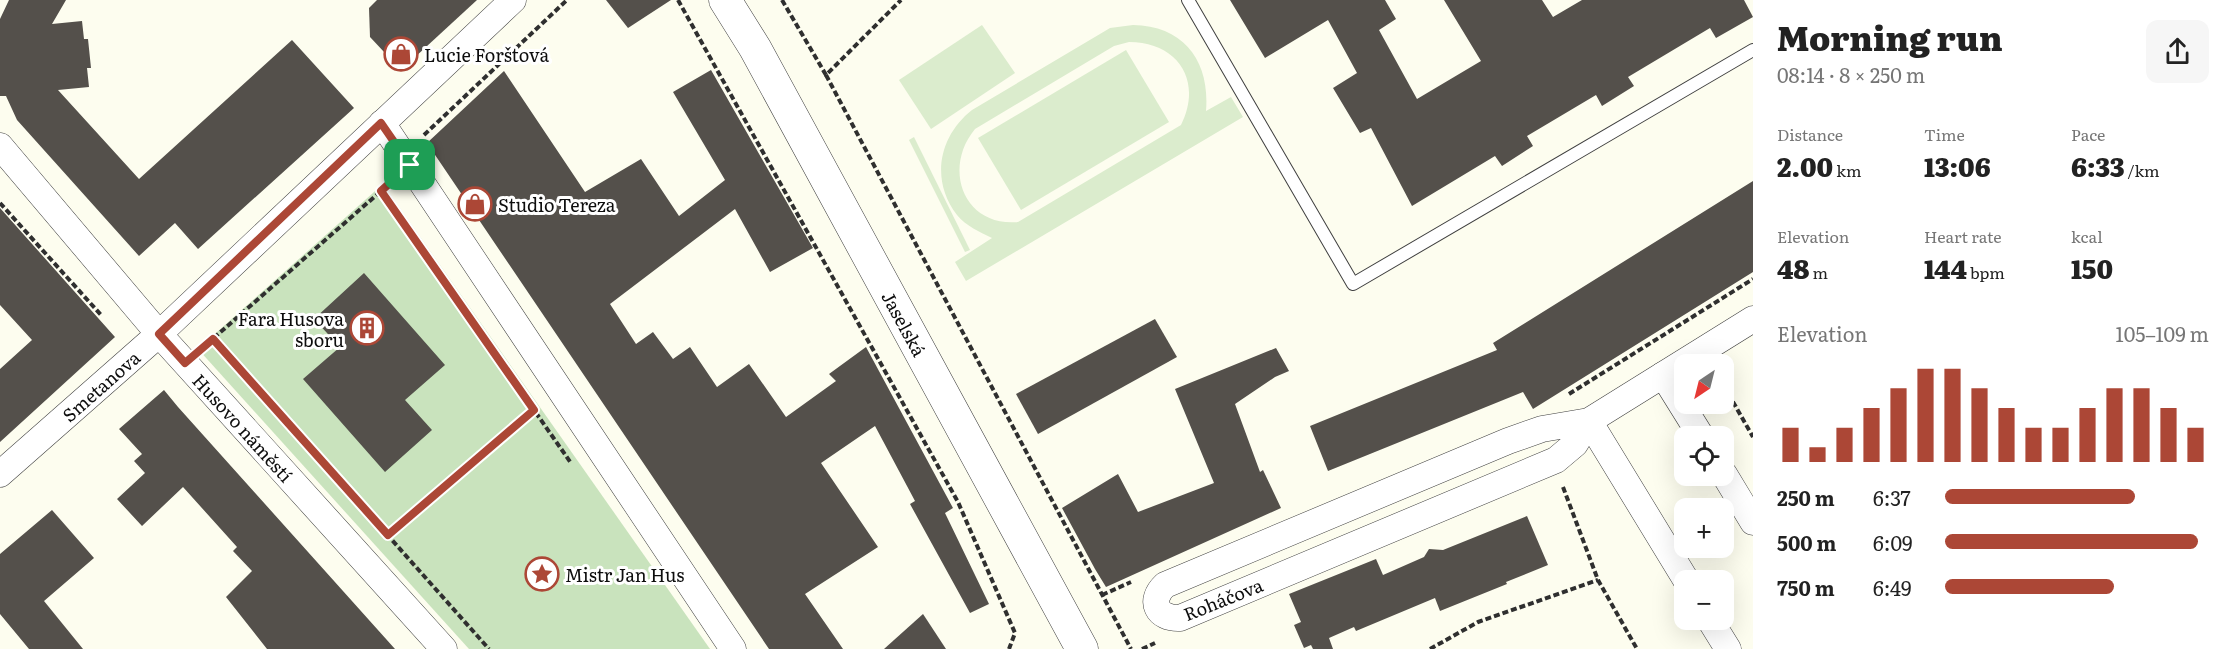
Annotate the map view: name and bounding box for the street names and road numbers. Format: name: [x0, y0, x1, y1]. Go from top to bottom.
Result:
street label: Jaselská: [876, 286, 934, 361]
street label: Smetanova: [56, 343, 146, 427]
street label: Husovo náměstí: [187, 367, 300, 488]
street label: Roháčova: [1179, 571, 1267, 627]

